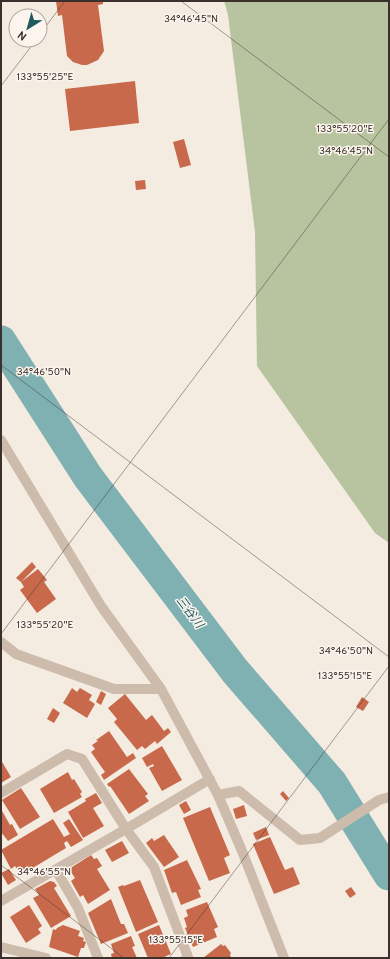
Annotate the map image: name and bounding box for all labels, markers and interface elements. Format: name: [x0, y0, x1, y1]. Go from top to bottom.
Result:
north arrow: [8, 8, 48, 48]
text: 34°46'45"N: [164, 13, 218, 26]
text: N: [15, 27, 30, 43]
text: 133°55'25"E: [17, 71, 73, 84]
text: 133°55'20"E: [317, 123, 373, 136]
text: 34°46'45"N: [319, 145, 373, 158]
text: 34°46'50"N: [17, 366, 71, 379]
water label: 三谷川: [172, 593, 208, 633]
text: 133°55'20"E: [17, 619, 73, 632]
text: 34°46'50"N: [319, 645, 373, 658]
text: 133°55'15"E: [318, 670, 372, 683]
text: 34°46'55"N: [17, 866, 71, 879]
text: 133°55'15"E: [149, 934, 203, 947]

